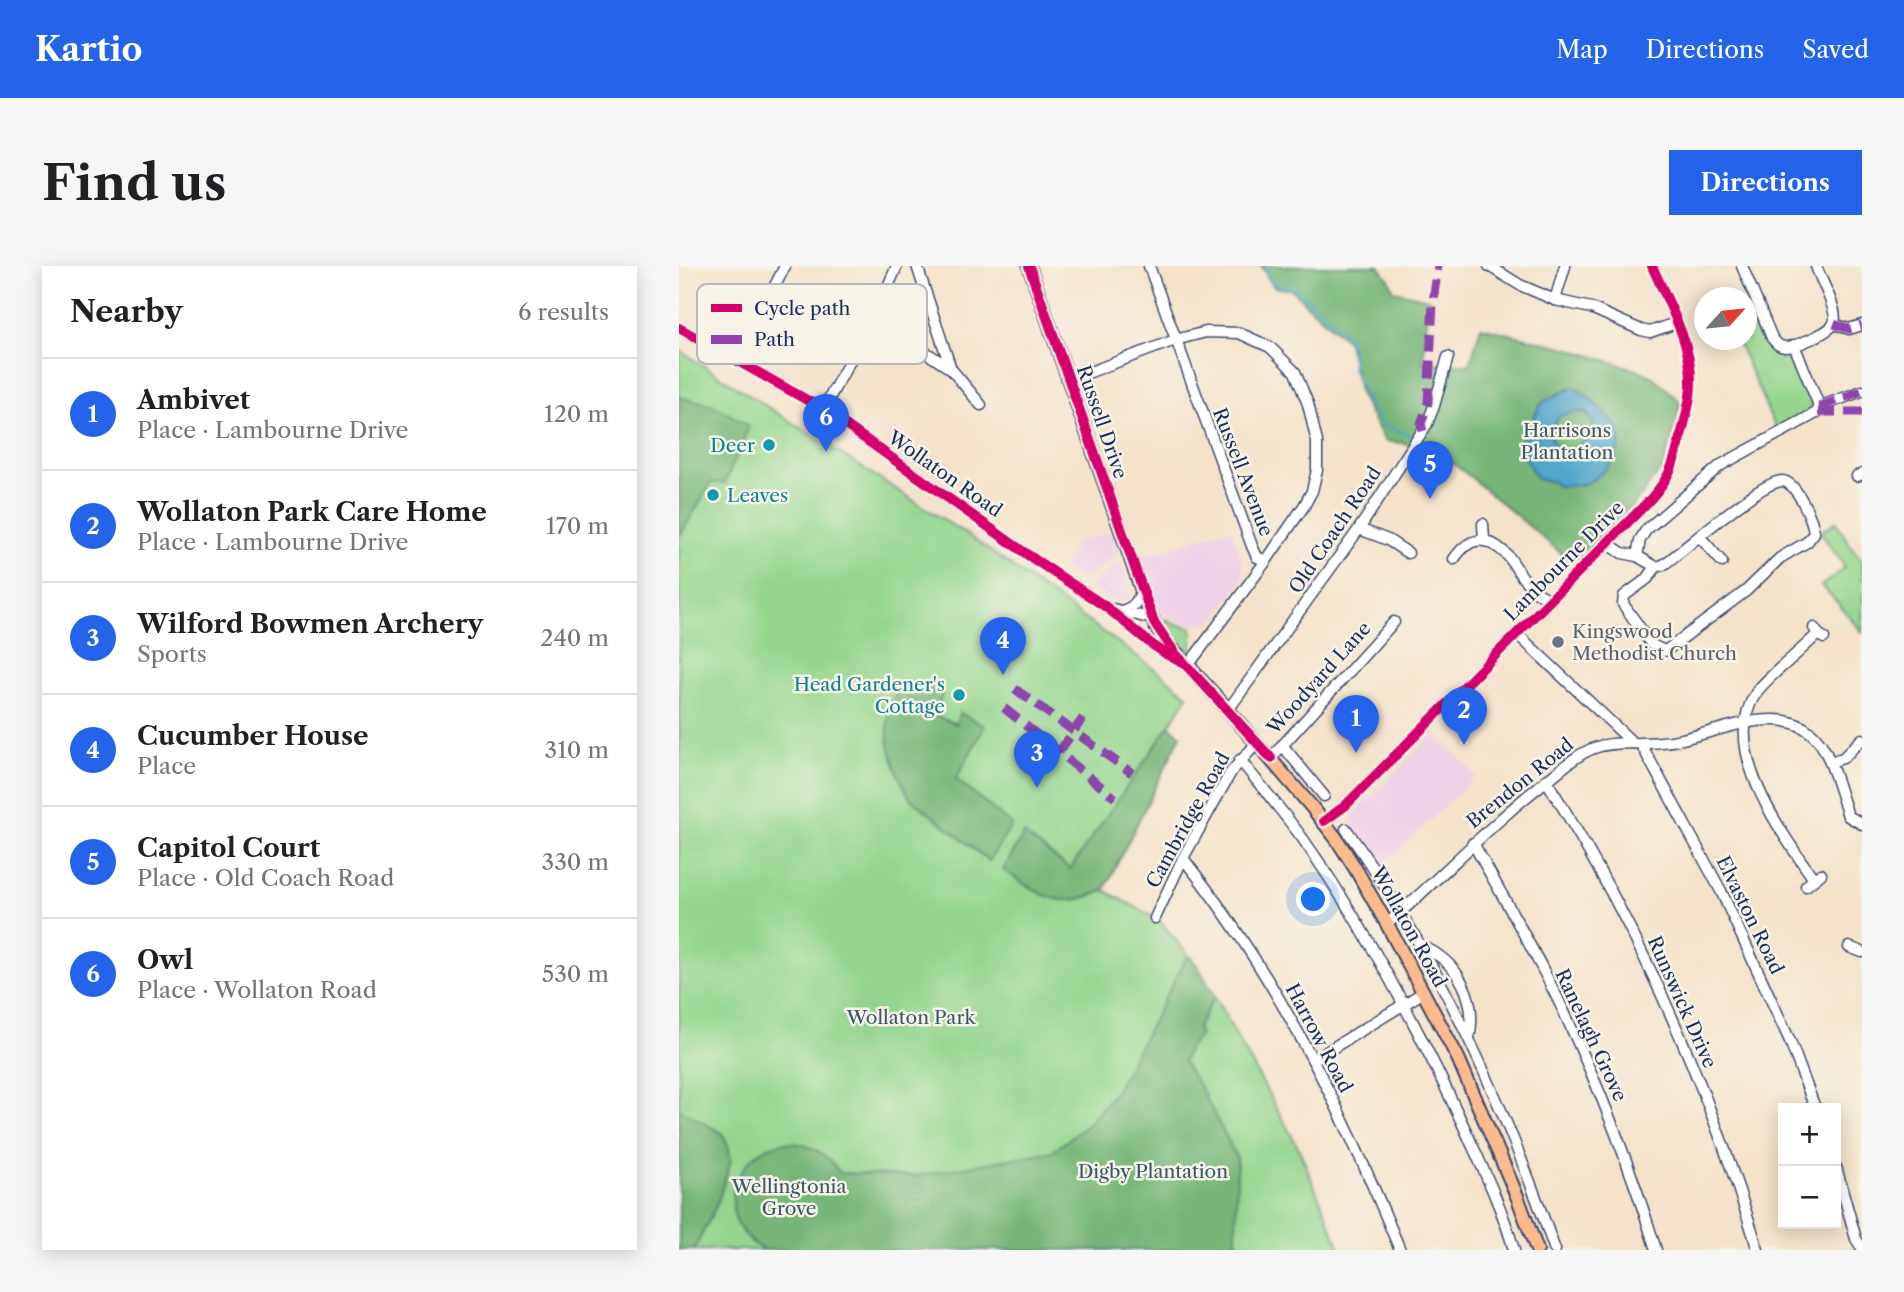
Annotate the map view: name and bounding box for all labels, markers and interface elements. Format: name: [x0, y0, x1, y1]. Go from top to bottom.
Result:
text: Kartio: [35, 29, 143, 70]
text: Map: [1556, 35, 1608, 64]
text: Directions: [1646, 35, 1764, 64]
text: Saved: [1802, 35, 1869, 64]
button: Directions: [1669, 150, 1862, 215]
text: Find us: [42, 152, 226, 213]
legend: [697, 284, 927, 364]
north arrow: [1694, 287, 1757, 350]
text: Nearby: [70, 293, 183, 330]
text: Cycle path: [754, 297, 850, 320]
text: 6 results: [518, 298, 609, 326]
text: Path: [754, 328, 795, 351]
street label: Russell Drive: [1072, 362, 1132, 482]
text: Ambivet: [137, 384, 250, 416]
pin: 6: [803, 394, 849, 452]
text: 1: [88, 400, 98, 428]
text: 120 m: [544, 400, 609, 428]
street label: Russell Avenue: [1208, 404, 1278, 540]
text: Place · Lambourne Drive: [137, 416, 408, 444]
park label: Harrisons Plantation: [1521, 419, 1614, 464]
street label: Wollaton Road: [883, 425, 1007, 522]
place label: Deer: [710, 434, 755, 457]
marker: Deer: [761, 437, 777, 453]
pin: 5: [1407, 441, 1453, 499]
street label: Old Coach Road: [1284, 462, 1386, 598]
place label: Leaves: [727, 484, 788, 507]
marker: Leaves: [705, 487, 721, 503]
text: Wollaton Park Care Home: [137, 496, 487, 528]
street label: Lambourne Drive: [1499, 496, 1629, 626]
text: 2: [86, 512, 100, 540]
text: 170 m: [546, 512, 609, 540]
text: Place · Lambourne Drive: [137, 528, 408, 556]
text: Wilford Bowmen Archery: [137, 608, 483, 640]
pin: 4: [980, 617, 1026, 675]
street label: Woodyard Lane: [1262, 617, 1376, 740]
place label: Kingswood Methodist Church: [1572, 620, 1737, 665]
text: 3: [87, 624, 100, 652]
text: 240 m: [540, 624, 609, 652]
marker: Kingswood Methodist Church: [1550, 634, 1566, 650]
text: Sports: [137, 640, 207, 668]
place label: Head Gardener's Cottage: [794, 673, 945, 718]
marker: Head Gardener's Cottage: [951, 687, 967, 703]
pin: 2: [1441, 687, 1487, 745]
pin: 1: [1333, 695, 1379, 753]
text: Cucumber House: [137, 720, 369, 752]
pin: 3: [1014, 730, 1060, 788]
street label: Brendon Road: [1462, 733, 1578, 833]
text: 4: [86, 736, 100, 764]
text: 310 m: [545, 736, 609, 764]
street label: Cambridge Road: [1141, 748, 1235, 892]
text: Place: [137, 752, 196, 780]
text: Capitol Court: [137, 832, 320, 864]
text: 5: [87, 848, 99, 876]
text: 330 m: [542, 848, 609, 876]
street label: Elvaston Road: [1711, 852, 1789, 978]
street label: Wollaton Road: [1366, 862, 1452, 992]
text: Place · Old Coach Road: [137, 864, 394, 892]
your location: [1296, 882, 1330, 916]
street label: Runswick Drive: [1643, 932, 1721, 1072]
text: Owl: [137, 944, 193, 976]
text: 6: [86, 960, 100, 988]
text: 530 m: [542, 960, 609, 988]
street label: Ranelagh Grove: [1550, 965, 1632, 1105]
text: Place · Wollaton Road: [137, 976, 377, 1004]
street label: Harrow Road: [1281, 980, 1358, 1097]
park label: Wollaton Park: [846, 1006, 976, 1029]
map controls: [1778, 1103, 1841, 1229]
button: +: [1778, 1103, 1841, 1166]
park label: Digby Plantation: [1078, 1160, 1228, 1183]
button: −: [1778, 1166, 1841, 1229]
park label: Wellingtonia Grove: [731, 1175, 846, 1220]

